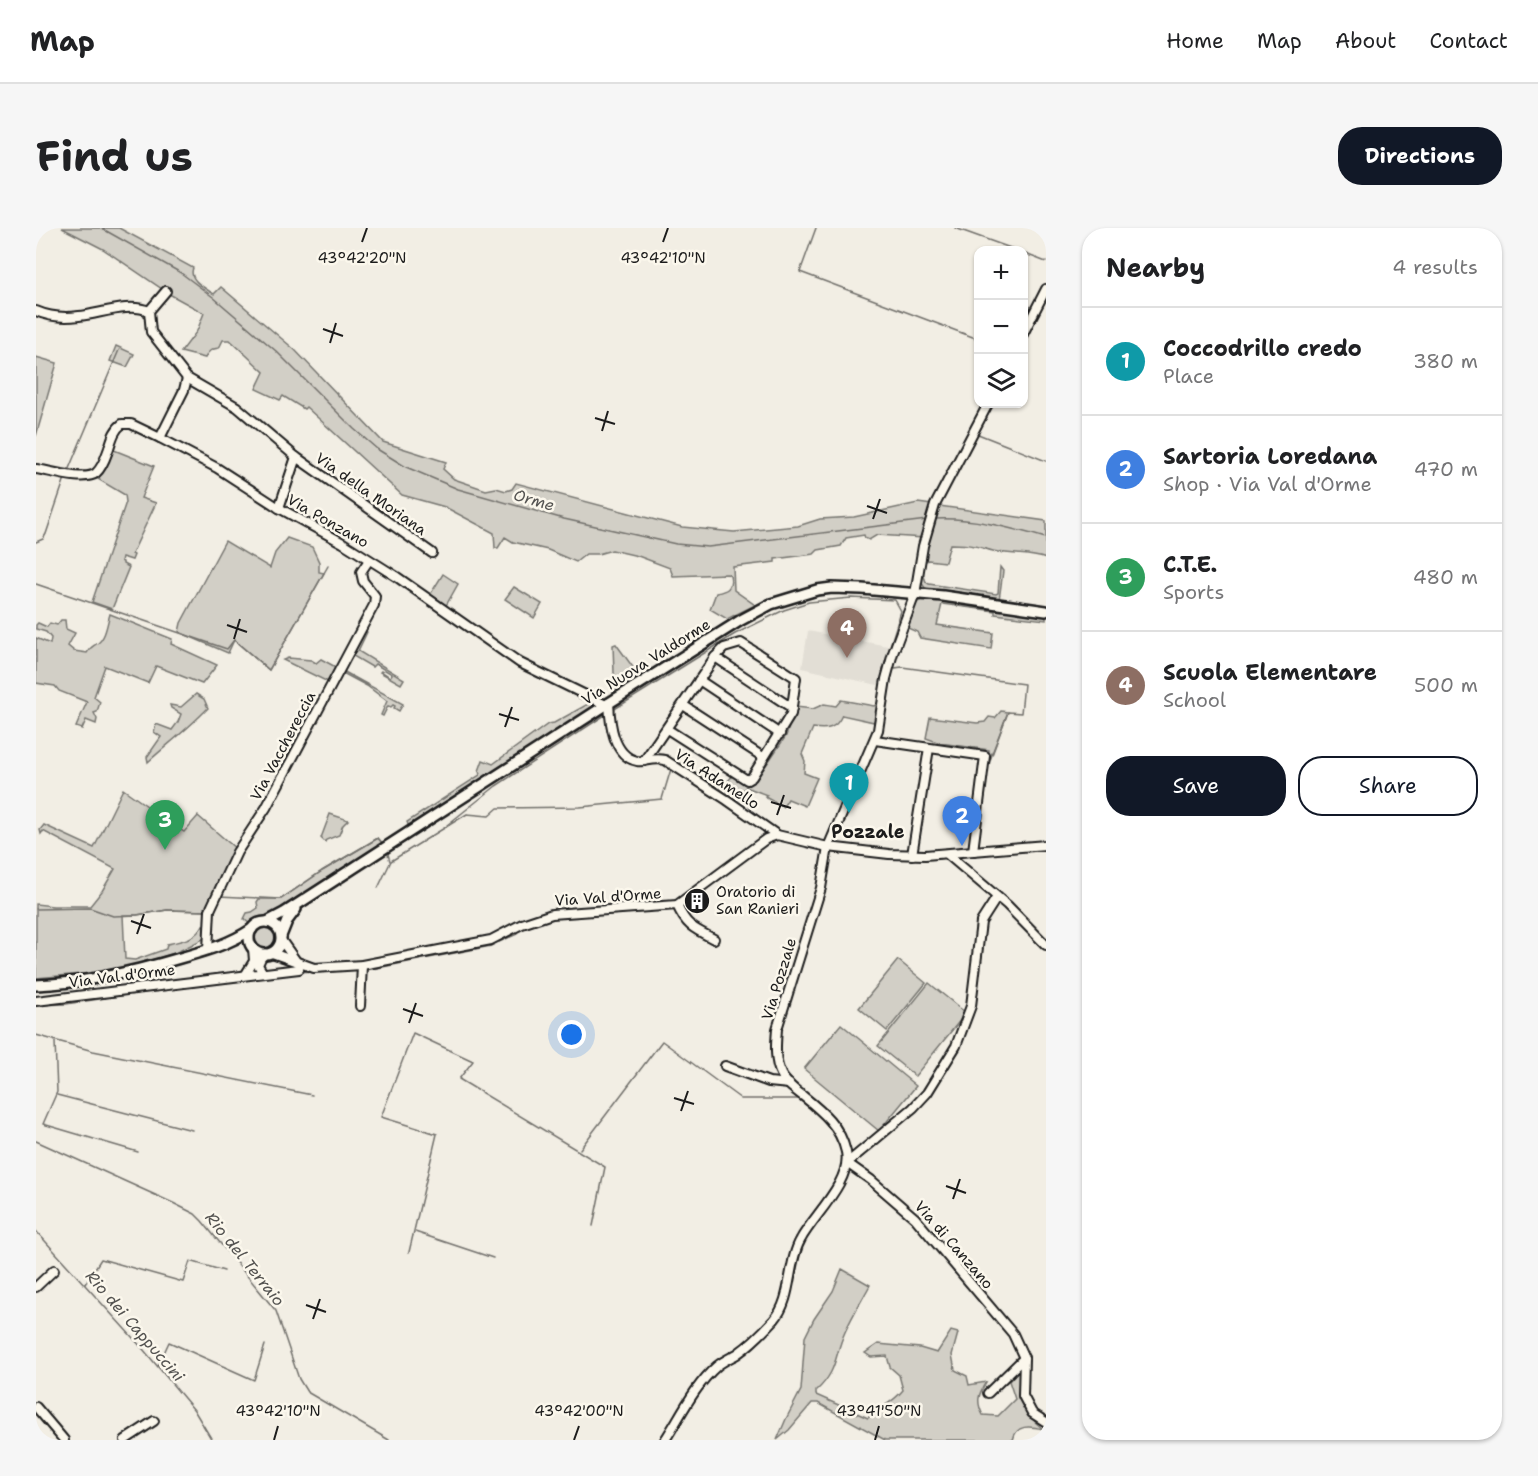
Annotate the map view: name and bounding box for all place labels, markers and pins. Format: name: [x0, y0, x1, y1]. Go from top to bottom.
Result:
pin: 4: [828, 608, 866, 658]
pin: 1: [830, 764, 868, 813]
pin: 2: [942, 796, 982, 846]
pin: 3: [146, 800, 184, 850]
place label: Oratorio di San Ranieri: [716, 882, 799, 919]
building icon: Oratorio di San Ranieri: [682, 886, 712, 916]

